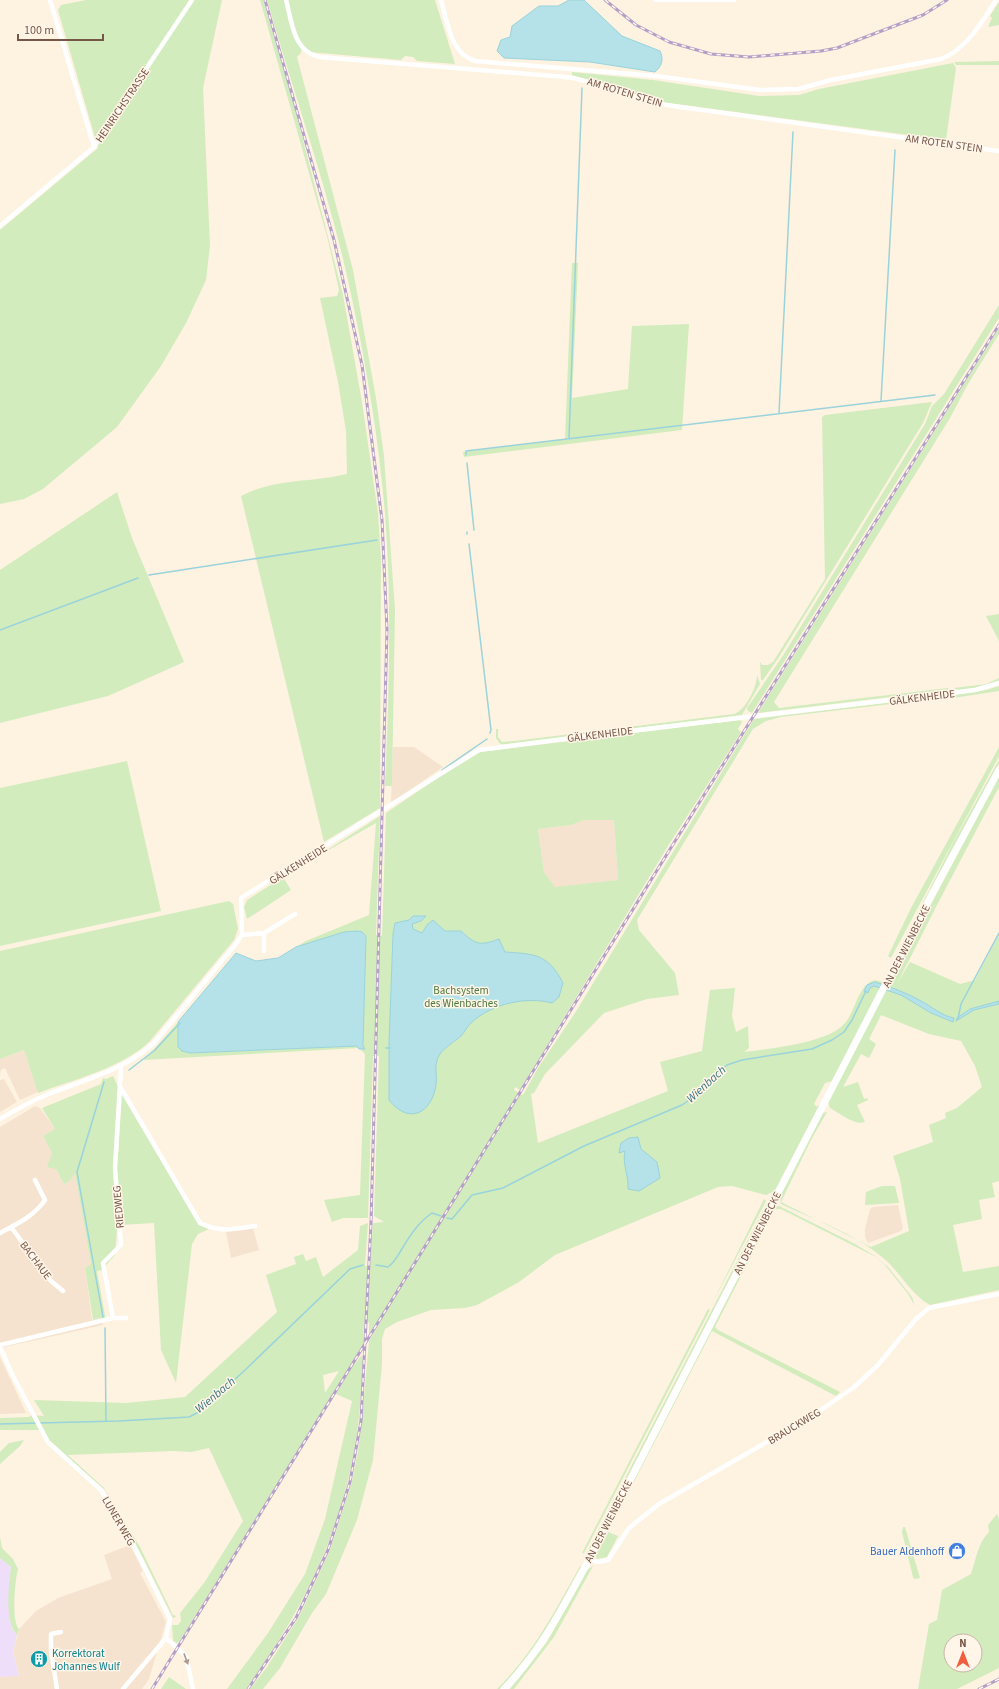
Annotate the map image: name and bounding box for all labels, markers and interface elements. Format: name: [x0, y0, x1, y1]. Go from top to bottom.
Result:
scale bar: [18, 16, 103, 42]
text: 100 m: [24, 22, 54, 39]
street label: HEINRICHSTRASSE: [92, 65, 153, 145]
street label: AM ROTEN STEIN: [585, 74, 664, 111]
street label: AM ROTEN STEIN: [904, 131, 984, 156]
street label: GÄLKENHEIDE: [888, 686, 956, 709]
street label: GÄLKENHEIDE: [566, 723, 634, 746]
street label: GÄLKENHEIDE: [266, 841, 330, 888]
street label: AN DER WIENBECKE: [879, 902, 934, 990]
park label: Bachsystem des Wienbaches: [424, 983, 498, 1011]
water label: Wienbach: [683, 1062, 730, 1107]
street label: RIEDWEG: [109, 1185, 128, 1229]
street label: AN DER WIENBECKE: [730, 1189, 785, 1277]
street label: BACHAUE: [16, 1238, 55, 1283]
water label: Wienbach: [191, 1373, 239, 1417]
street label: BRAUCKWEG: [765, 1405, 824, 1448]
street label: AN DER WIENBECKE: [581, 1477, 636, 1565]
street label: LUNER WEG: [98, 1494, 139, 1549]
shop icon: Bauer Aldenhoff: [947, 1541, 967, 1561]
place label: Bauer Aldenhoff: [870, 1544, 945, 1559]
north arrow: [943, 1633, 983, 1673]
text: N: [959, 1636, 967, 1651]
place label: Korrektorat Johannes Wulf: [52, 1646, 120, 1674]
building icon: Korrektorat Johannes Wulf: [29, 1649, 49, 1669]
one-way arrow: [184, 1654, 190, 1666]

